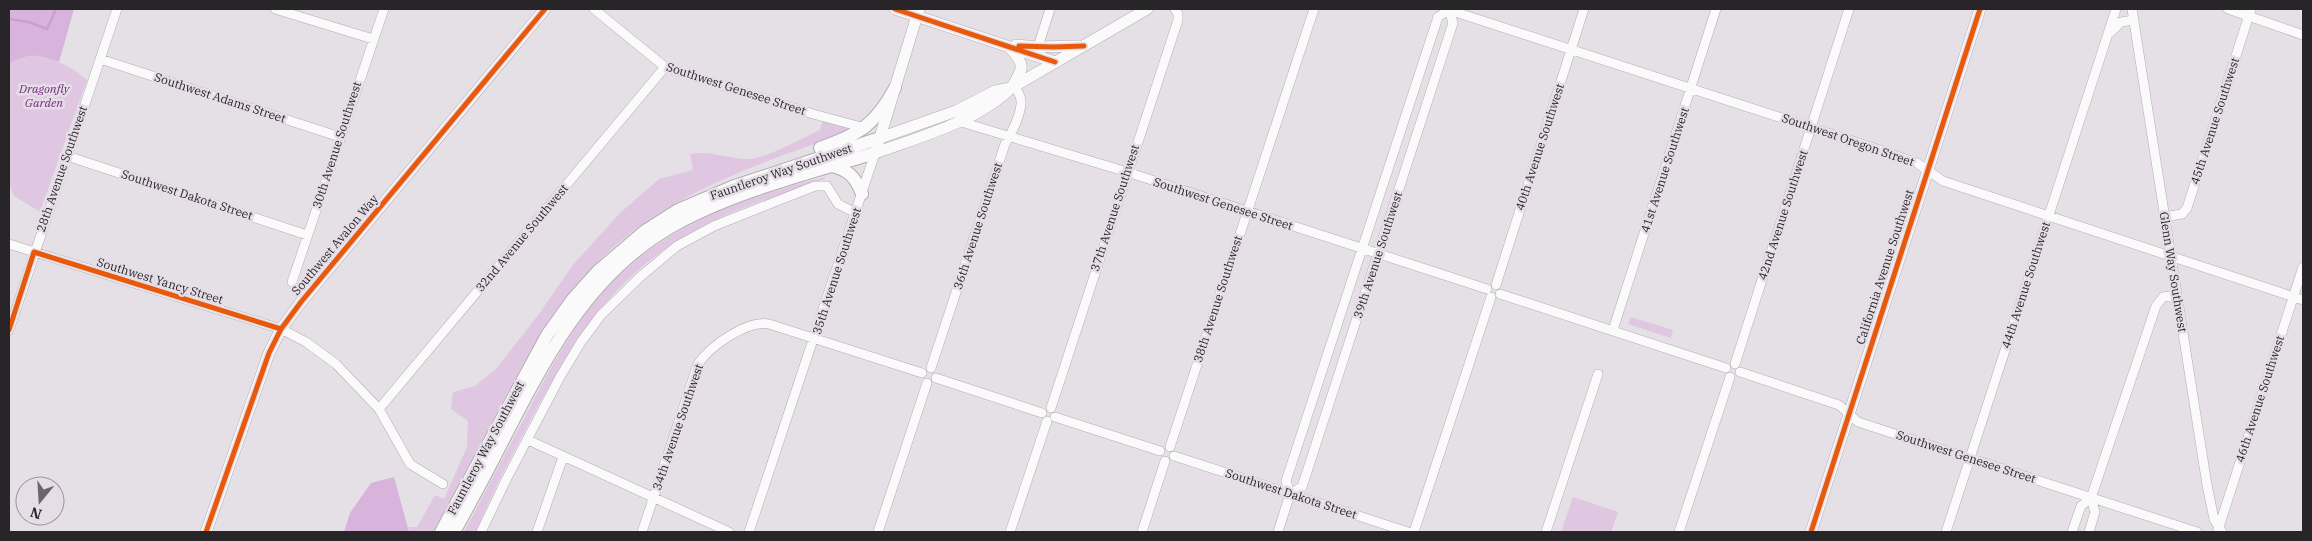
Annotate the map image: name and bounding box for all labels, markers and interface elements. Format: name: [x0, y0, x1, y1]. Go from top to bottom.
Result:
street label: 45th Avenue Southwest: [2187, 56, 2242, 186]
street label: Southwest Genesee Street: [665, 59, 808, 118]
street label: Southwest Adams Street: [153, 69, 288, 126]
street label: 30th Avenue Southwest: [309, 80, 364, 210]
park label: Dragonfly Garden: [18, 81, 71, 110]
street label: 40th Avenue Southwest: [1512, 82, 1567, 212]
street label: 28th Avenue Southwest: [33, 104, 90, 234]
street label: 41st Avenue Southwest: [1637, 105, 1692, 234]
street label: Southwest Oregon Street: [1780, 110, 1916, 169]
street label: Fauntleroy Way Southwest: [708, 140, 854, 203]
street label: 37th Avenue Southwest: [1087, 143, 1142, 273]
street label: 42nd Avenue Southwest: [1754, 148, 1811, 282]
street label: 36th Avenue Southwest: [950, 161, 1005, 291]
street label: Southwest Dakota Street: [120, 166, 255, 223]
street label: Southwest Genesee Street: [1152, 174, 1295, 233]
street label: 32nd Avenue Southwest: [472, 181, 571, 294]
street label: California Avenue Southwest: [1852, 187, 1917, 346]
street label: 39th Avenue Southwest: [1350, 190, 1405, 320]
street label: Southwest Avalon Way: [288, 191, 381, 298]
street label: 35th Avenue Southwest: [809, 206, 864, 336]
street label: Glenn Way Southwest: [2157, 211, 2190, 333]
street label: 44th Avenue Southwest: [1998, 220, 2053, 350]
street label: 38th Avenue Southwest: [1190, 234, 1245, 364]
street label: Southwest Yancy Street: [95, 254, 225, 307]
street label: 46th Avenue Southwest: [2232, 334, 2287, 464]
street label: 34th Avenue Southwest: [649, 362, 706, 492]
street label: Fauntleroy Way Southwest: [444, 378, 527, 517]
street label: Southwest Genesee Street: [1895, 427, 2038, 486]
street label: Southwest Dakota Street: [1224, 465, 1359, 522]
north arrow: [15, 476, 65, 526]
text: N: [28, 503, 44, 524]

